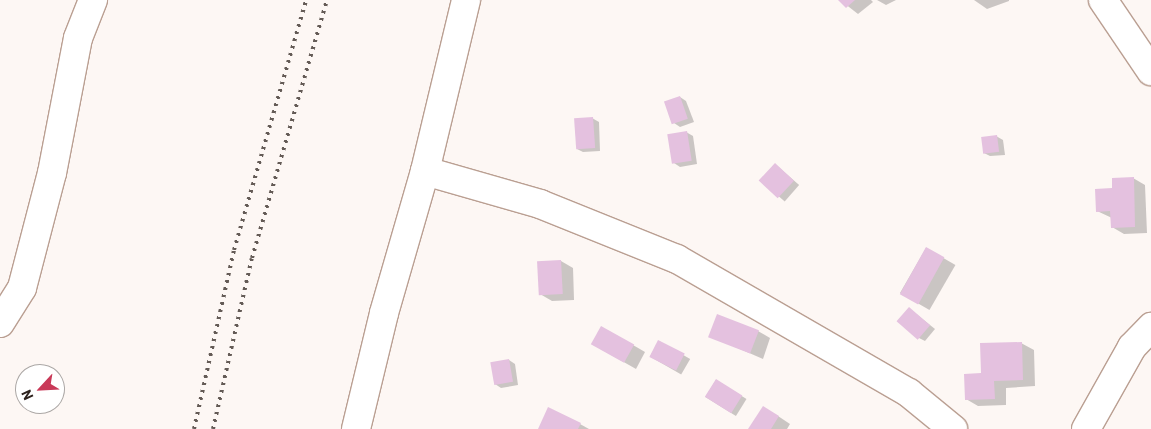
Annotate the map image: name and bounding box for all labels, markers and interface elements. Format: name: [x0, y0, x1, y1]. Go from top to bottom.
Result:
north arrow: [15, 364, 65, 414]
text: N: [17, 387, 37, 403]

